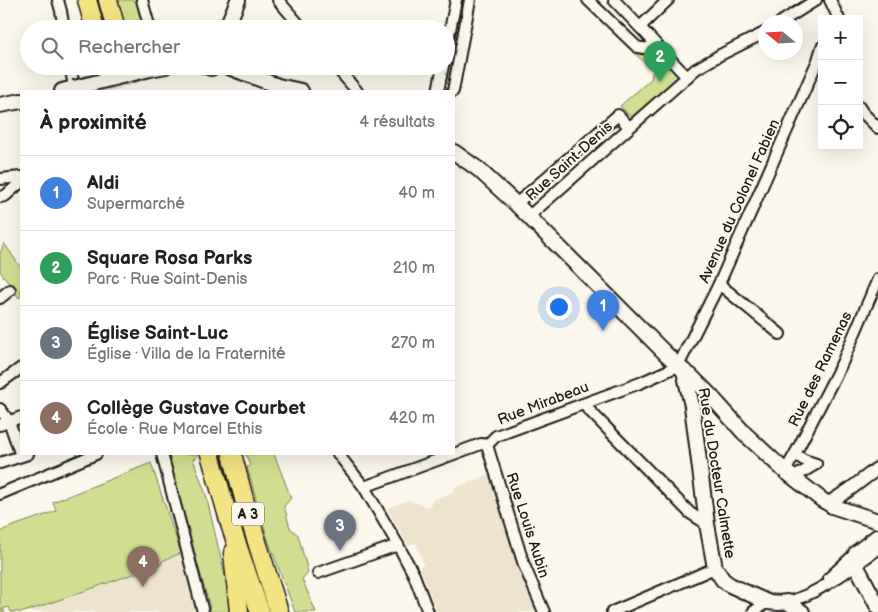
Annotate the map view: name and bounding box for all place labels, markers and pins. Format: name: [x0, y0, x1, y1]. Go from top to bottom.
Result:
pin: 2: [644, 41, 676, 82]
pin: 1: [587, 290, 619, 331]
pin: 3: [324, 510, 356, 551]
pin: 4: [127, 546, 159, 587]

